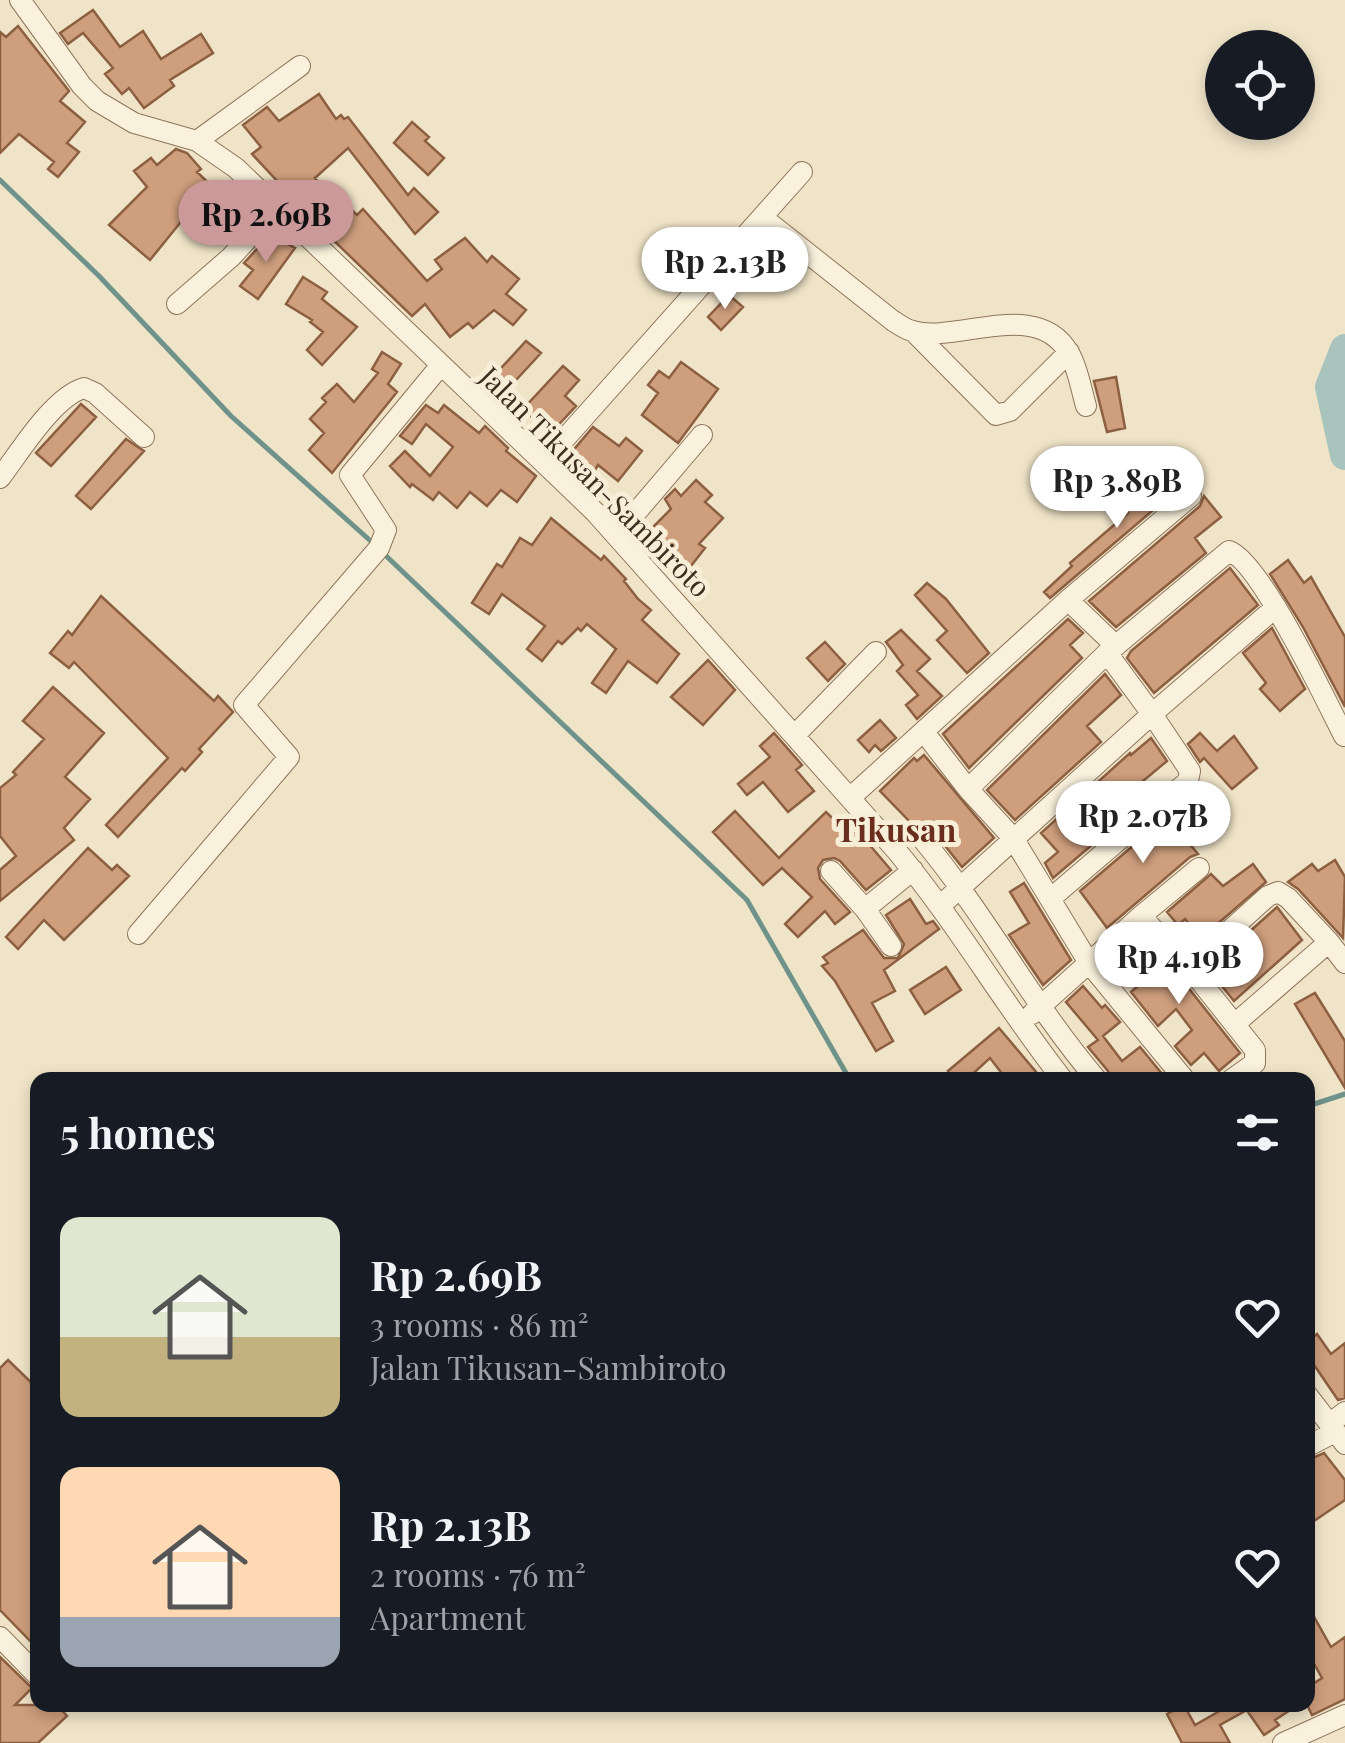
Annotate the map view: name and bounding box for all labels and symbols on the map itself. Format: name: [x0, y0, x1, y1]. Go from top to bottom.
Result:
pin: Rp 2.69B: [163, 180, 369, 265]
pin: Rp 2.13B: [622, 227, 828, 312]
street label: Jalan Tikusan-Sambiroto: [472, 357, 719, 604]
pin: Rp 3.89B: [1014, 446, 1220, 531]
pin: Rp 2.07B: [1040, 781, 1246, 866]
district label: Tikusan: [836, 807, 957, 850]
pin: Rp 4.19B: [1076, 922, 1282, 1007]

